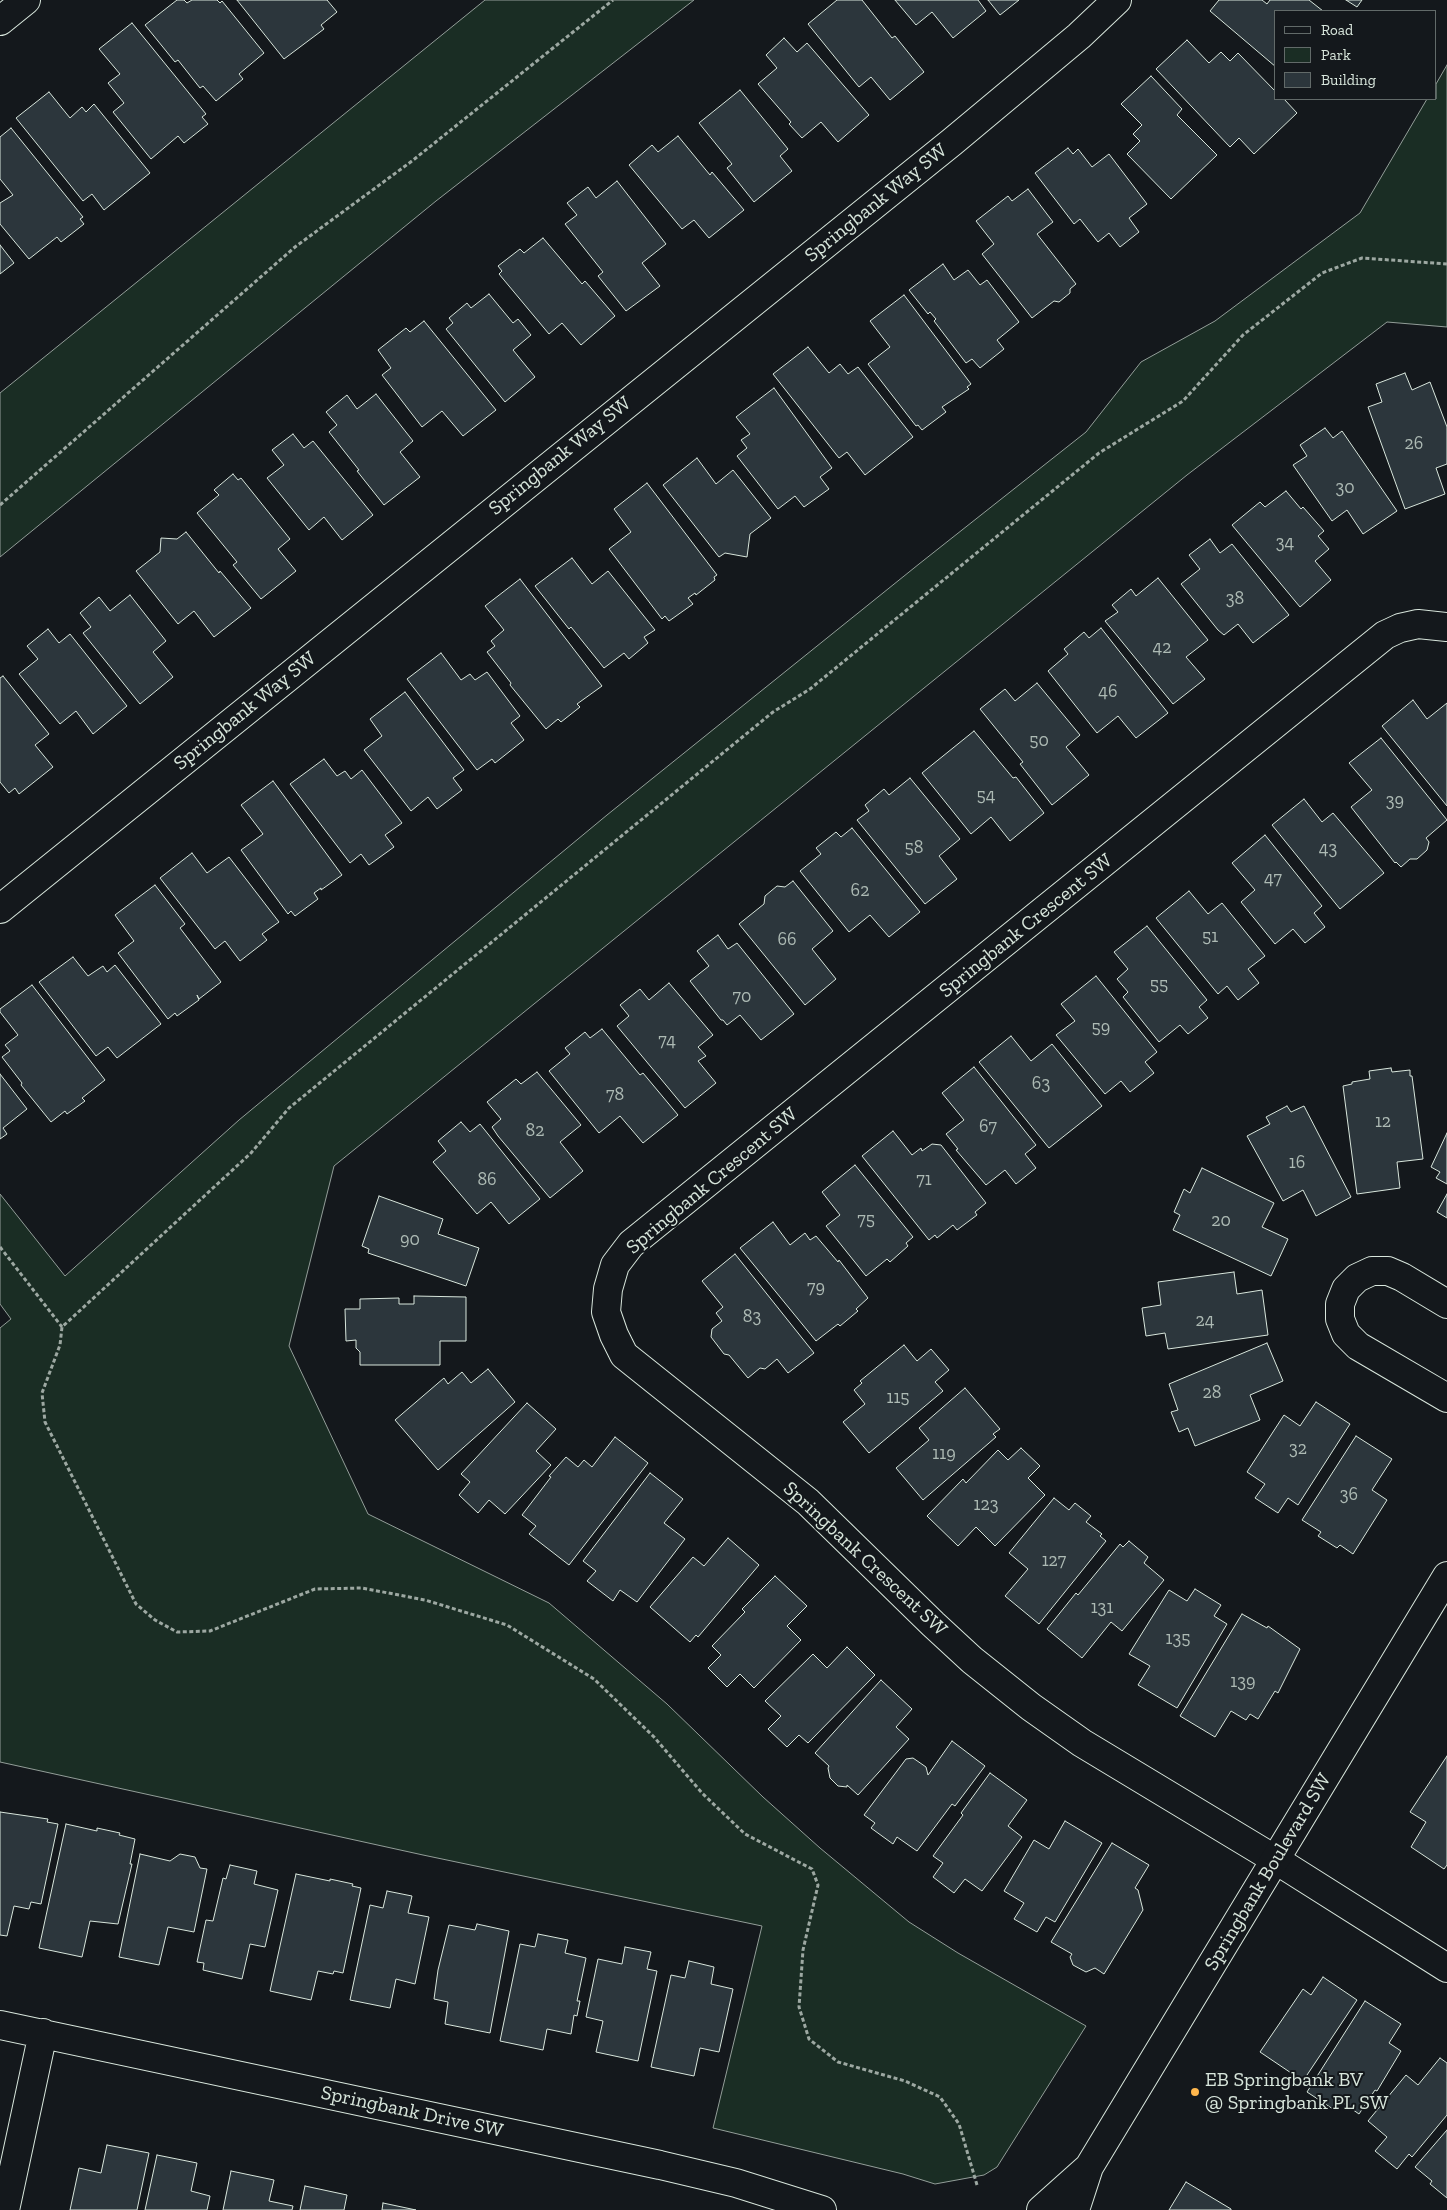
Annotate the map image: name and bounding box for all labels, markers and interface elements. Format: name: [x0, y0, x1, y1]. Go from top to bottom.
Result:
legend: [1274, 10, 1437, 100]
text: Road: [1321, 21, 1353, 39]
text: Park: [1321, 46, 1351, 64]
text: Building: [1321, 71, 1376, 89]
street label: Springbank Way SW: [800, 138, 952, 268]
street label: Springbank Way SW: [484, 391, 636, 521]
house number: 26: [1405, 433, 1423, 455]
house number: 30: [1335, 477, 1355, 499]
house number: 34: [1276, 532, 1294, 554]
house number: 38: [1226, 588, 1244, 610]
house number: 42: [1153, 637, 1171, 659]
street label: Springbank Way SW: [169, 646, 321, 776]
house number: 46: [1098, 681, 1118, 703]
house number: 50: [1029, 730, 1049, 752]
house number: 54: [977, 785, 995, 807]
house number: 39: [1386, 790, 1404, 812]
house number: 58: [905, 837, 923, 859]
house number: 43: [1319, 838, 1337, 860]
street label: Springbank Crescent SW: [935, 849, 1117, 1003]
house number: 47: [1264, 868, 1282, 890]
house number: 62: [851, 880, 869, 902]
house number: 51: [1202, 926, 1218, 948]
house number: 66: [777, 929, 797, 951]
house number: 55: [1150, 974, 1168, 996]
house number: 70: [733, 986, 751, 1008]
house number: 59: [1092, 1017, 1110, 1039]
house number: 74: [658, 1030, 676, 1052]
house number: 63: [1032, 1073, 1050, 1095]
house number: 78: [606, 1084, 624, 1106]
street label: Springbank Crescent SW: [622, 1103, 802, 1259]
house number: 12: [1375, 1111, 1391, 1133]
house number: 67: [979, 1116, 997, 1138]
house number: 82: [526, 1120, 544, 1142]
house number: 16: [1289, 1152, 1305, 1174]
house number: 86: [477, 1169, 497, 1191]
house number: 71: [916, 1169, 932, 1191]
house number: 75: [857, 1209, 875, 1231]
house number: 20: [1211, 1210, 1231, 1232]
house number: 90: [400, 1229, 420, 1251]
house number: 79: [807, 1277, 825, 1299]
house number: 83: [743, 1306, 761, 1328]
house number: 24: [1196, 1310, 1214, 1332]
house number: 28: [1203, 1382, 1221, 1404]
house number: 115: [886, 1387, 910, 1409]
house number: 32: [1289, 1438, 1307, 1460]
house number: 119: [932, 1443, 956, 1465]
street label: Springbank Crescent SW: [778, 1477, 952, 1641]
house number: 36: [1340, 1484, 1358, 1506]
house number: 123: [973, 1494, 999, 1516]
house number: 127: [1042, 1550, 1066, 1572]
house number: 131: [1091, 1597, 1113, 1619]
house number: 135: [1166, 1628, 1190, 1650]
house number: 139: [1230, 1671, 1256, 1693]
street label: Springbank Boulevard SW: [1200, 1769, 1336, 1975]
place label: EB Springbank BV @ Springbank PL SW: [1205, 2068, 1388, 2115]
street label: Springbank Drive SW: [319, 2081, 505, 2143]
marker: EB Springbank BV @ Springbank PL SW: [1189, 2086, 1201, 2098]

